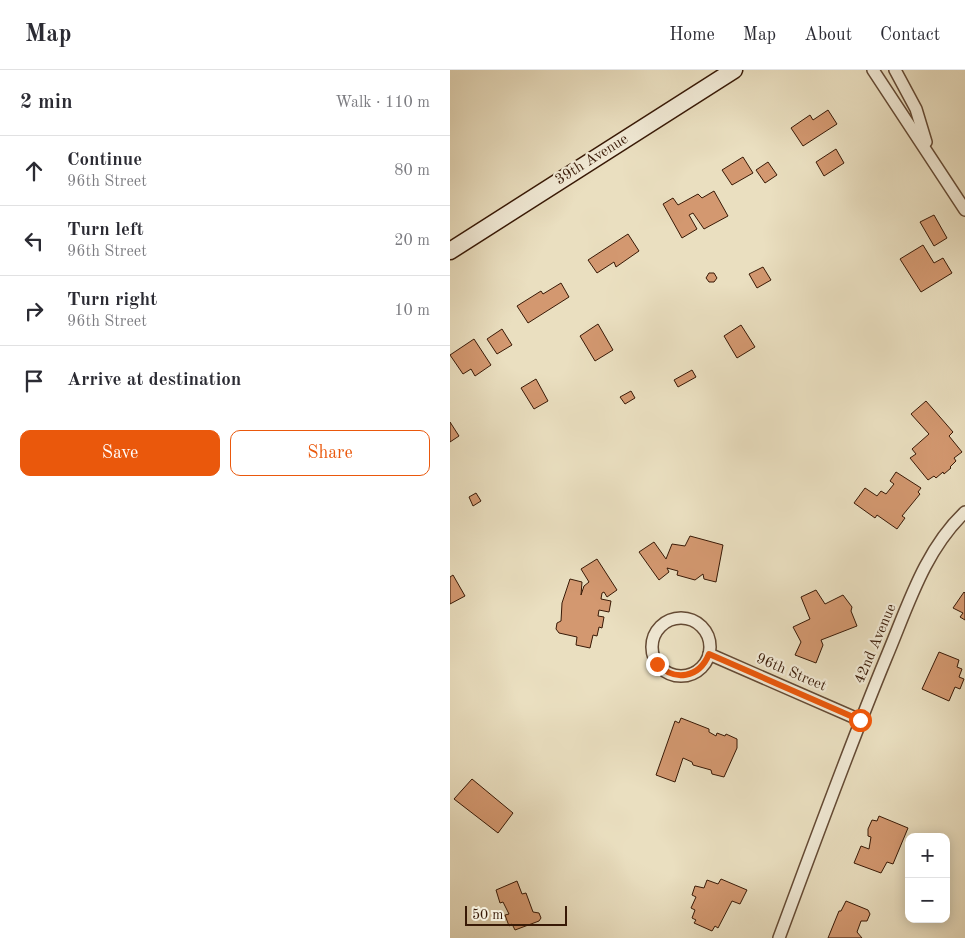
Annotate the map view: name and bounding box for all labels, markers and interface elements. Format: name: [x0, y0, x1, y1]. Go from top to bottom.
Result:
text: Map: [25, 23, 72, 47]
text: Home: [669, 26, 715, 44]
text: Map: [743, 26, 776, 44]
text: About: [804, 26, 852, 44]
text: Contact: [880, 26, 940, 44]
text: 2 min: [20, 92, 73, 113]
text: Walk · 110 m: [335, 95, 430, 111]
street label: 39th Avenue: [553, 132, 631, 188]
text: Continue: [67, 151, 142, 170]
icon: ahead: [20, 157, 48, 185]
text: 80 m: [394, 163, 430, 179]
text: 96th Street: [67, 174, 147, 190]
text: Turn left: [67, 221, 144, 240]
icon: left: [20, 227, 48, 255]
text: 20 m: [394, 233, 430, 249]
text: 96th Street: [67, 244, 147, 260]
text: Turn right: [67, 291, 157, 310]
icon: right: [20, 297, 48, 325]
text: 10 m: [394, 303, 430, 319]
text: 96th Street: [67, 314, 147, 330]
icon: arrive: [20, 367, 48, 395]
text: Arrive at destination: [67, 371, 241, 390]
button: Save: [20, 430, 220, 476]
button: Share: [230, 430, 430, 476]
street label: 42nd Avenue: [852, 602, 900, 686]
street label: 96th Street: [754, 651, 828, 695]
route end: [646, 653, 669, 676]
route start: [849, 709, 872, 732]
map controls: [905, 833, 950, 923]
button: +: [905, 833, 950, 878]
button: −: [905, 878, 950, 923]
scale bar: [465, 903, 568, 926]
text: 50 m: [472, 908, 503, 922]

